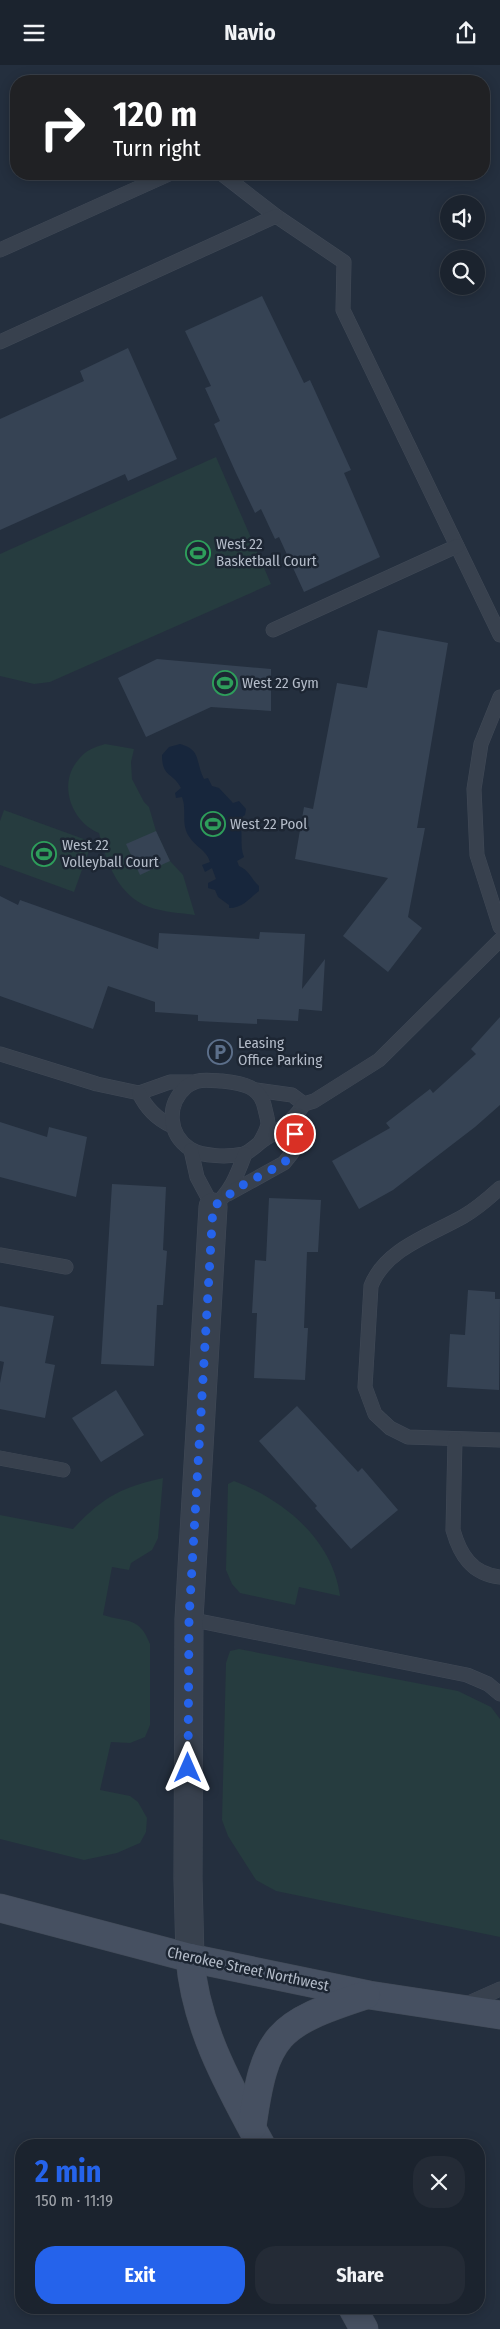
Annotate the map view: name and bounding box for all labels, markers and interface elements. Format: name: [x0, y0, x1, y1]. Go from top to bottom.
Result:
icon: menu: [20, 19, 48, 47]
text: Navio: [224, 19, 276, 46]
icon: share: [452, 19, 480, 47]
text: 120 m: [113, 93, 197, 135]
icon: right: [30, 95, 95, 160]
text: Turn right: [113, 135, 201, 162]
map controls: [440, 195, 485, 295]
button: sound: [440, 195, 485, 240]
button: search: [440, 250, 485, 295]
place label: West 22 Basketball Court: [216, 535, 317, 570]
sports icon: West 22 Basketball Court: [185, 540, 211, 566]
sports icon: West 22 Gym: [212, 670, 238, 696]
place label: West 22 Gym: [242, 674, 319, 692]
sports icon: West 22 Pool: [200, 811, 226, 837]
place label: West 22 Pool: [230, 815, 307, 833]
place label: West 22 Volleyball Court: [62, 836, 159, 871]
sports icon: West 22 Volleyball Court: [31, 841, 57, 867]
place label: Leasing Office Parking: [238, 1034, 322, 1069]
parking icon: Leasing Office Parking: [207, 1039, 233, 1065]
pin: [274, 1113, 316, 1155]
icon: arrive: [281, 1120, 309, 1148]
position arrow: [161, 1741, 213, 1793]
street label: Cherokee Street Northwest: [166, 1943, 331, 1995]
text: 2 min: [35, 2154, 102, 2190]
button: close: [413, 2156, 465, 2208]
text: 150 m · 11:19: [35, 2191, 113, 2210]
button: Exit: [35, 2246, 245, 2304]
button: Share: [255, 2246, 465, 2304]

